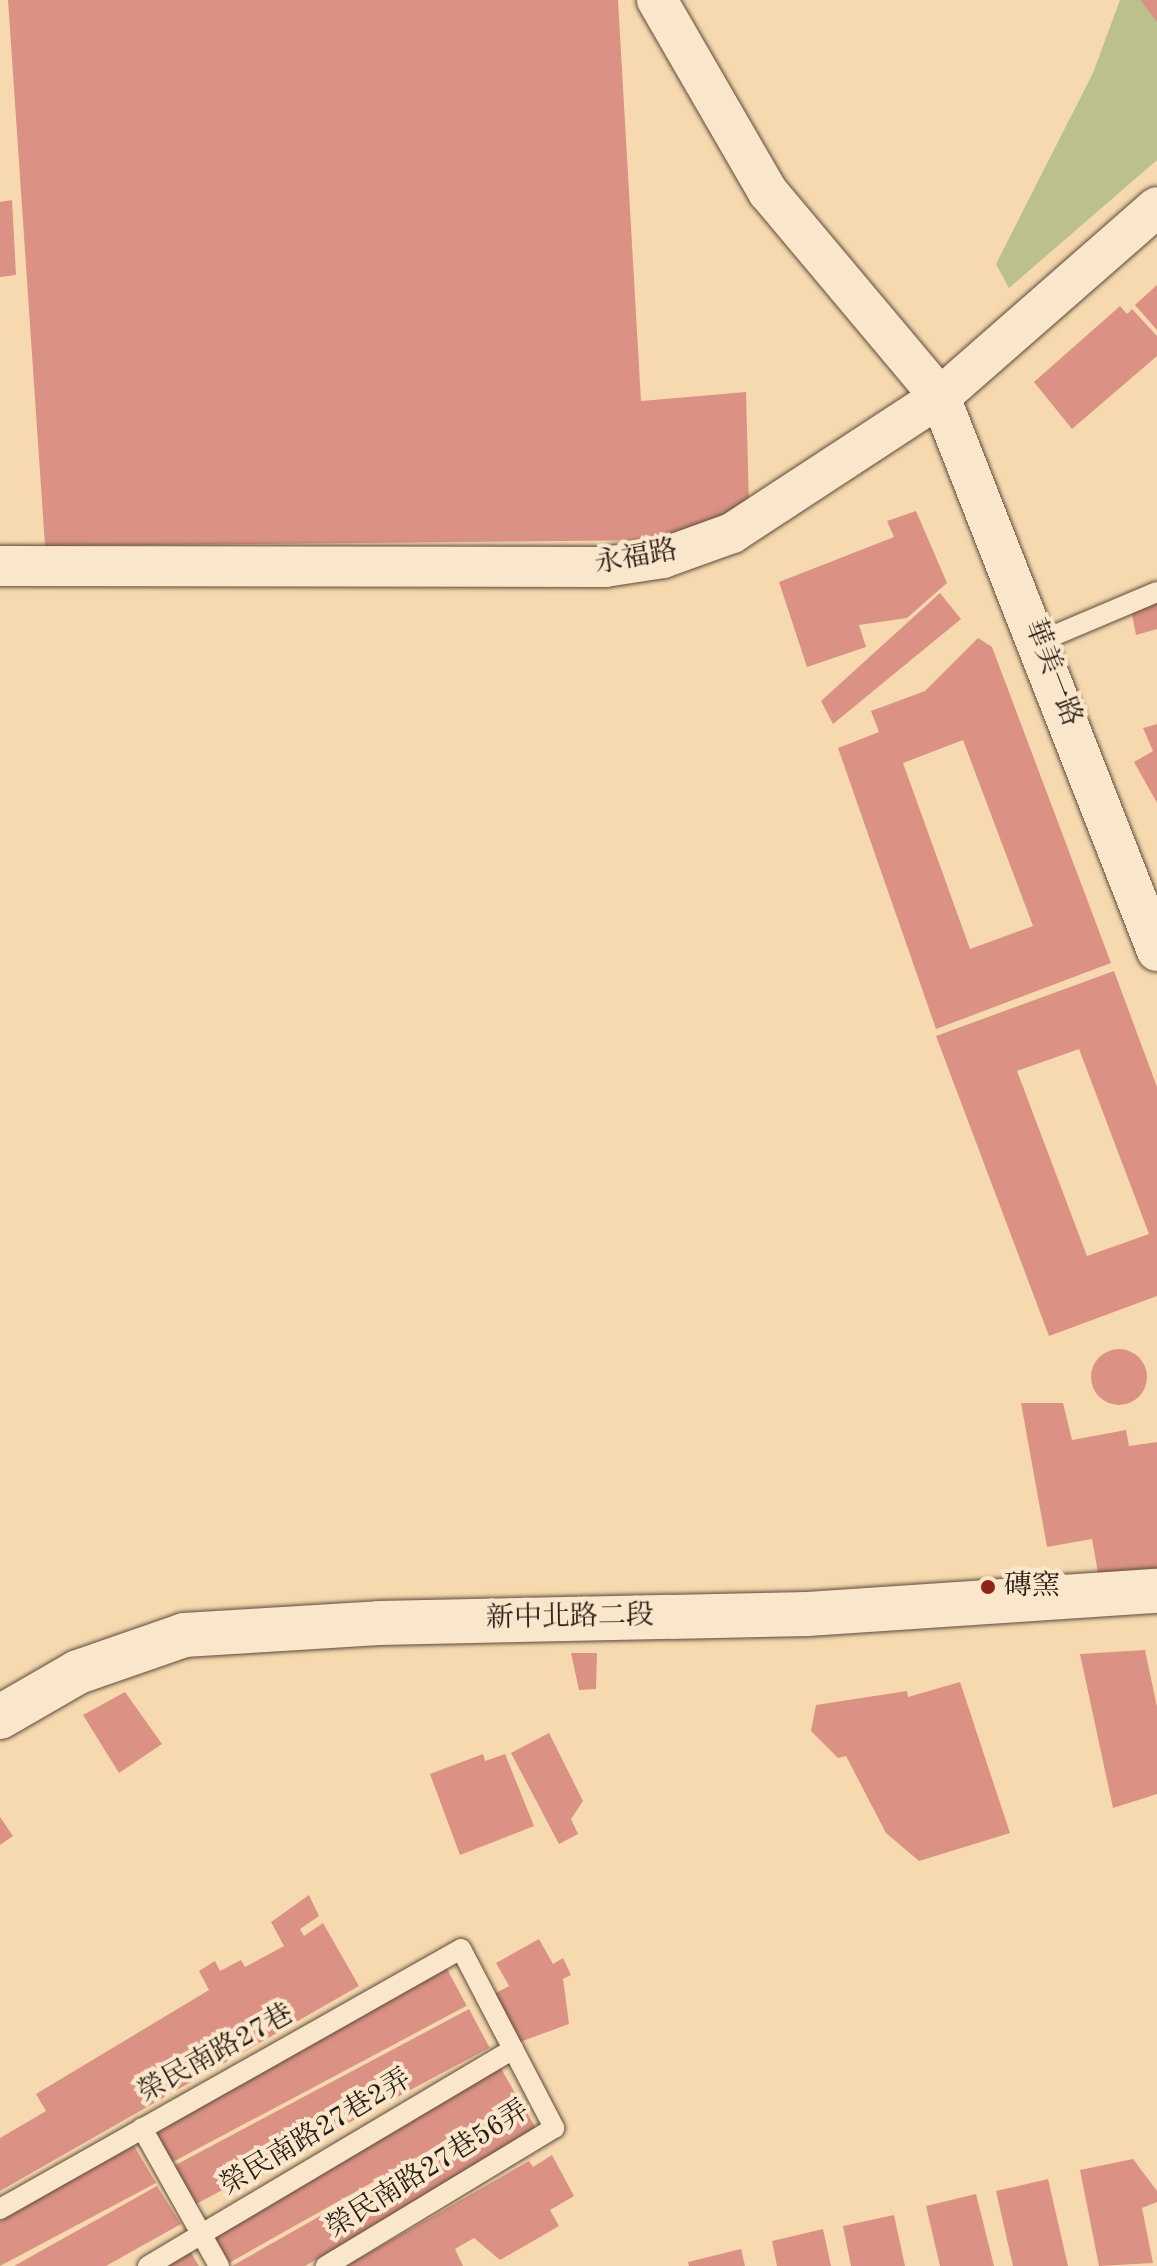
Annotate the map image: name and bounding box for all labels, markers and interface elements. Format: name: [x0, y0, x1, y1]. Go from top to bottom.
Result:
street label: 永福路: [592, 534, 680, 582]
street label: 華美一路: [1016, 615, 1088, 731]
place label: 磚窯: [1004, 1570, 1060, 1604]
marker: 磚窯: [979, 1578, 997, 1596]
street label: 新中北路二段: [486, 1600, 654, 1636]
street label: 榮民南路27巷: [132, 1997, 300, 2111]
street label: 榮民南路27巷2弄: [214, 2063, 418, 2203]
street label: 榮民南路27巷56弄: [320, 2094, 536, 2246]

